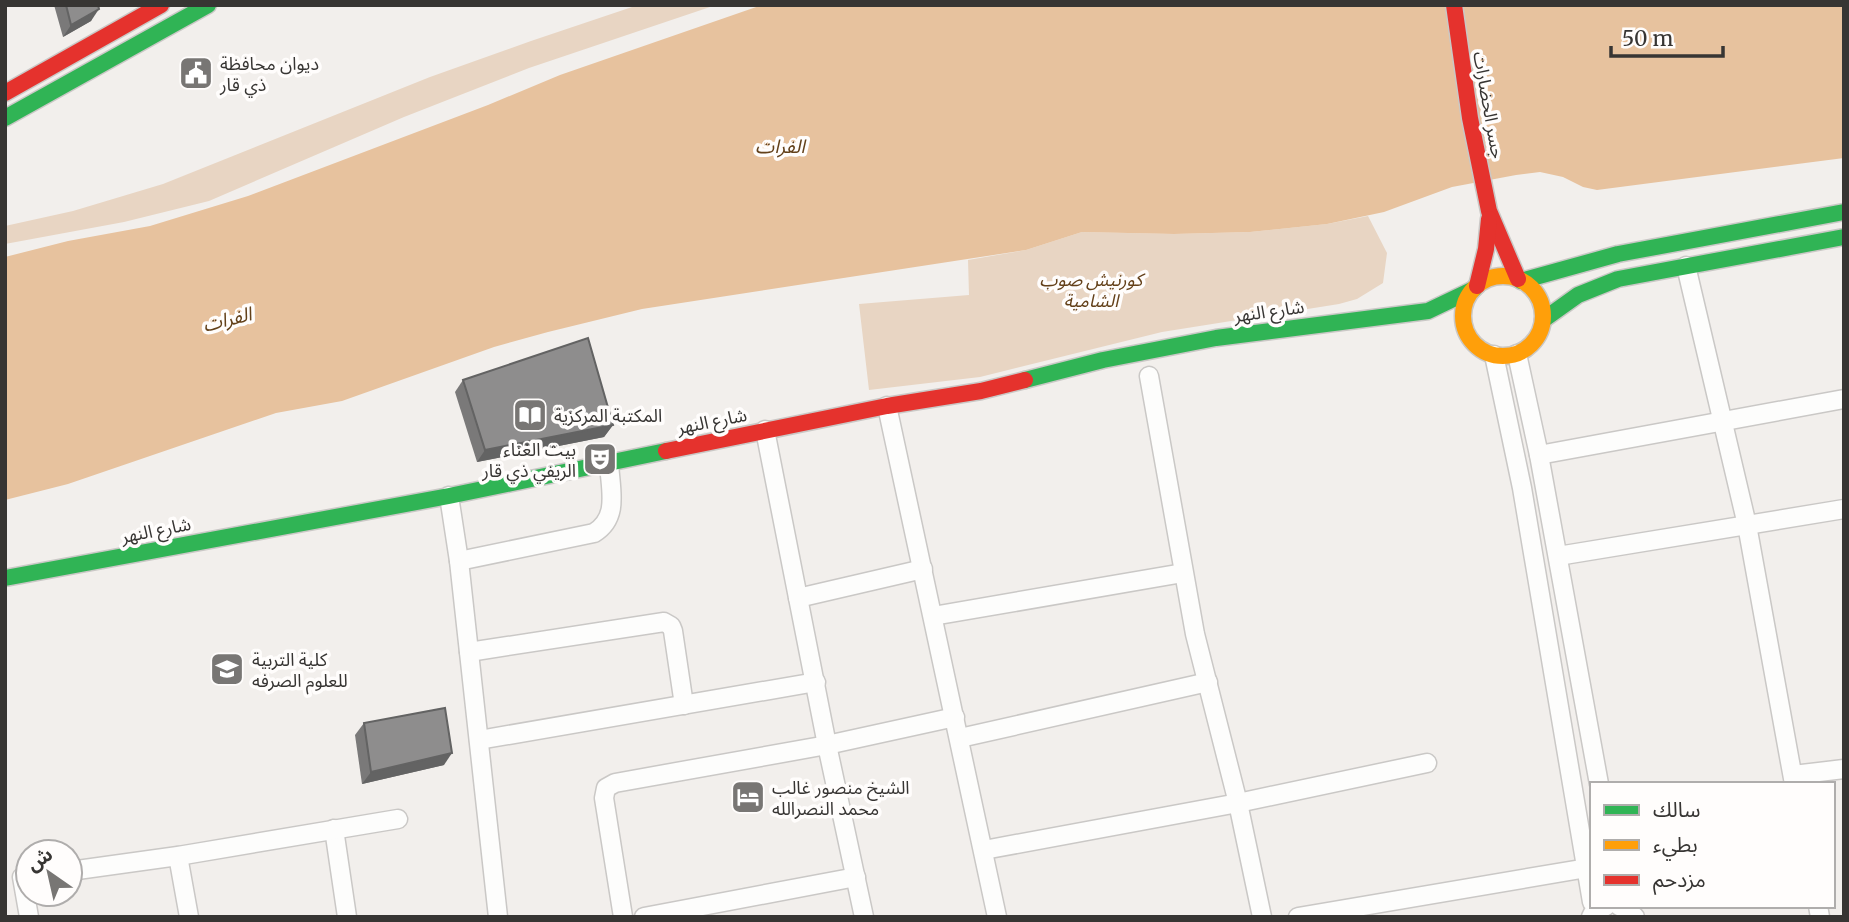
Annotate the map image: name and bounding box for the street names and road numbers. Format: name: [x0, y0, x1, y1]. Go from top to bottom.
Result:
street label: جسر الحضارات: [1468, 50, 1510, 160]
street label: شارع النهر: [1231, 295, 1306, 330]
street label: شارع النهر: [674, 403, 749, 442]
street label: شارع النهر: [118, 512, 193, 551]

